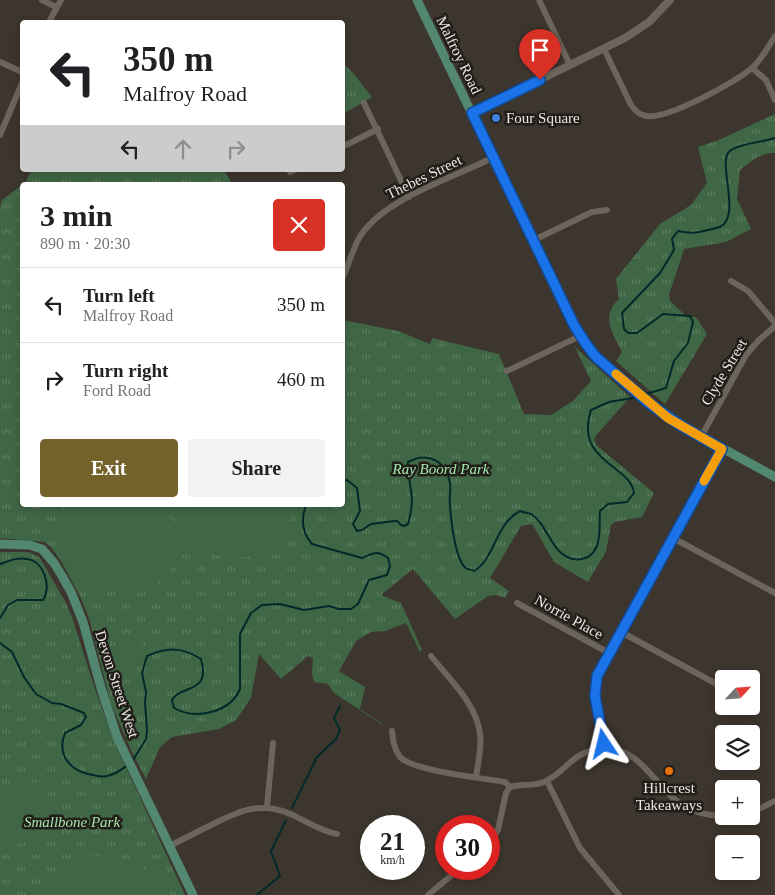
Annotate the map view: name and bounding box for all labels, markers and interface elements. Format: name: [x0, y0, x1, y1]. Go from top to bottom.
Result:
street label: Malfroy Road: [433, 13, 485, 97]
pin: [519, 29, 561, 80]
icon: arrive: [526, 36, 554, 64]
icon: left: [40, 40, 105, 105]
text: 350 m: [123, 40, 213, 79]
text: Malfroy Road: [123, 81, 247, 106]
place label: Four Square: [506, 110, 580, 126]
marker: Four Square: [490, 112, 502, 124]
icon: left: [116, 135, 144, 163]
icon: ahead: [169, 135, 197, 163]
icon: right: [222, 135, 250, 163]
street label: Thebes Street: [384, 151, 465, 202]
text: 3 min: [40, 199, 113, 232]
button: close: [273, 199, 325, 251]
text: 890 m · 20:30: [40, 235, 130, 252]
text: Turn left: [83, 285, 155, 306]
icon: left: [40, 291, 68, 319]
text: 350 m: [277, 294, 325, 315]
text: Malfroy Road: [83, 307, 173, 324]
street label: Clyde Street: [698, 335, 750, 408]
text: Turn right: [83, 360, 168, 381]
icon: right: [40, 366, 68, 394]
text: 460 m: [277, 369, 325, 390]
text: Ford Road: [83, 382, 151, 399]
button: Exit: [40, 439, 178, 497]
button: Share: [188, 439, 325, 497]
park label: Ray Boord Park: [392, 461, 490, 477]
street label: Norrie Place: [532, 592, 606, 642]
street label: Devon Street West: [92, 628, 142, 740]
north arrow: [715, 670, 760, 715]
map controls: [715, 670, 760, 880]
position arrow: [577, 717, 629, 769]
button: layers: [715, 725, 760, 770]
marker: Hillcrest Takeaways: [663, 765, 675, 777]
place label: Hillcrest Takeaways: [636, 780, 702, 813]
button: +: [715, 780, 760, 825]
park label: Smallbone Park: [24, 814, 120, 830]
speed limit sign: 30: [435, 815, 500, 880]
text: 21: [380, 828, 405, 855]
button: −: [715, 835, 760, 880]
text: km/h: [380, 853, 405, 867]

